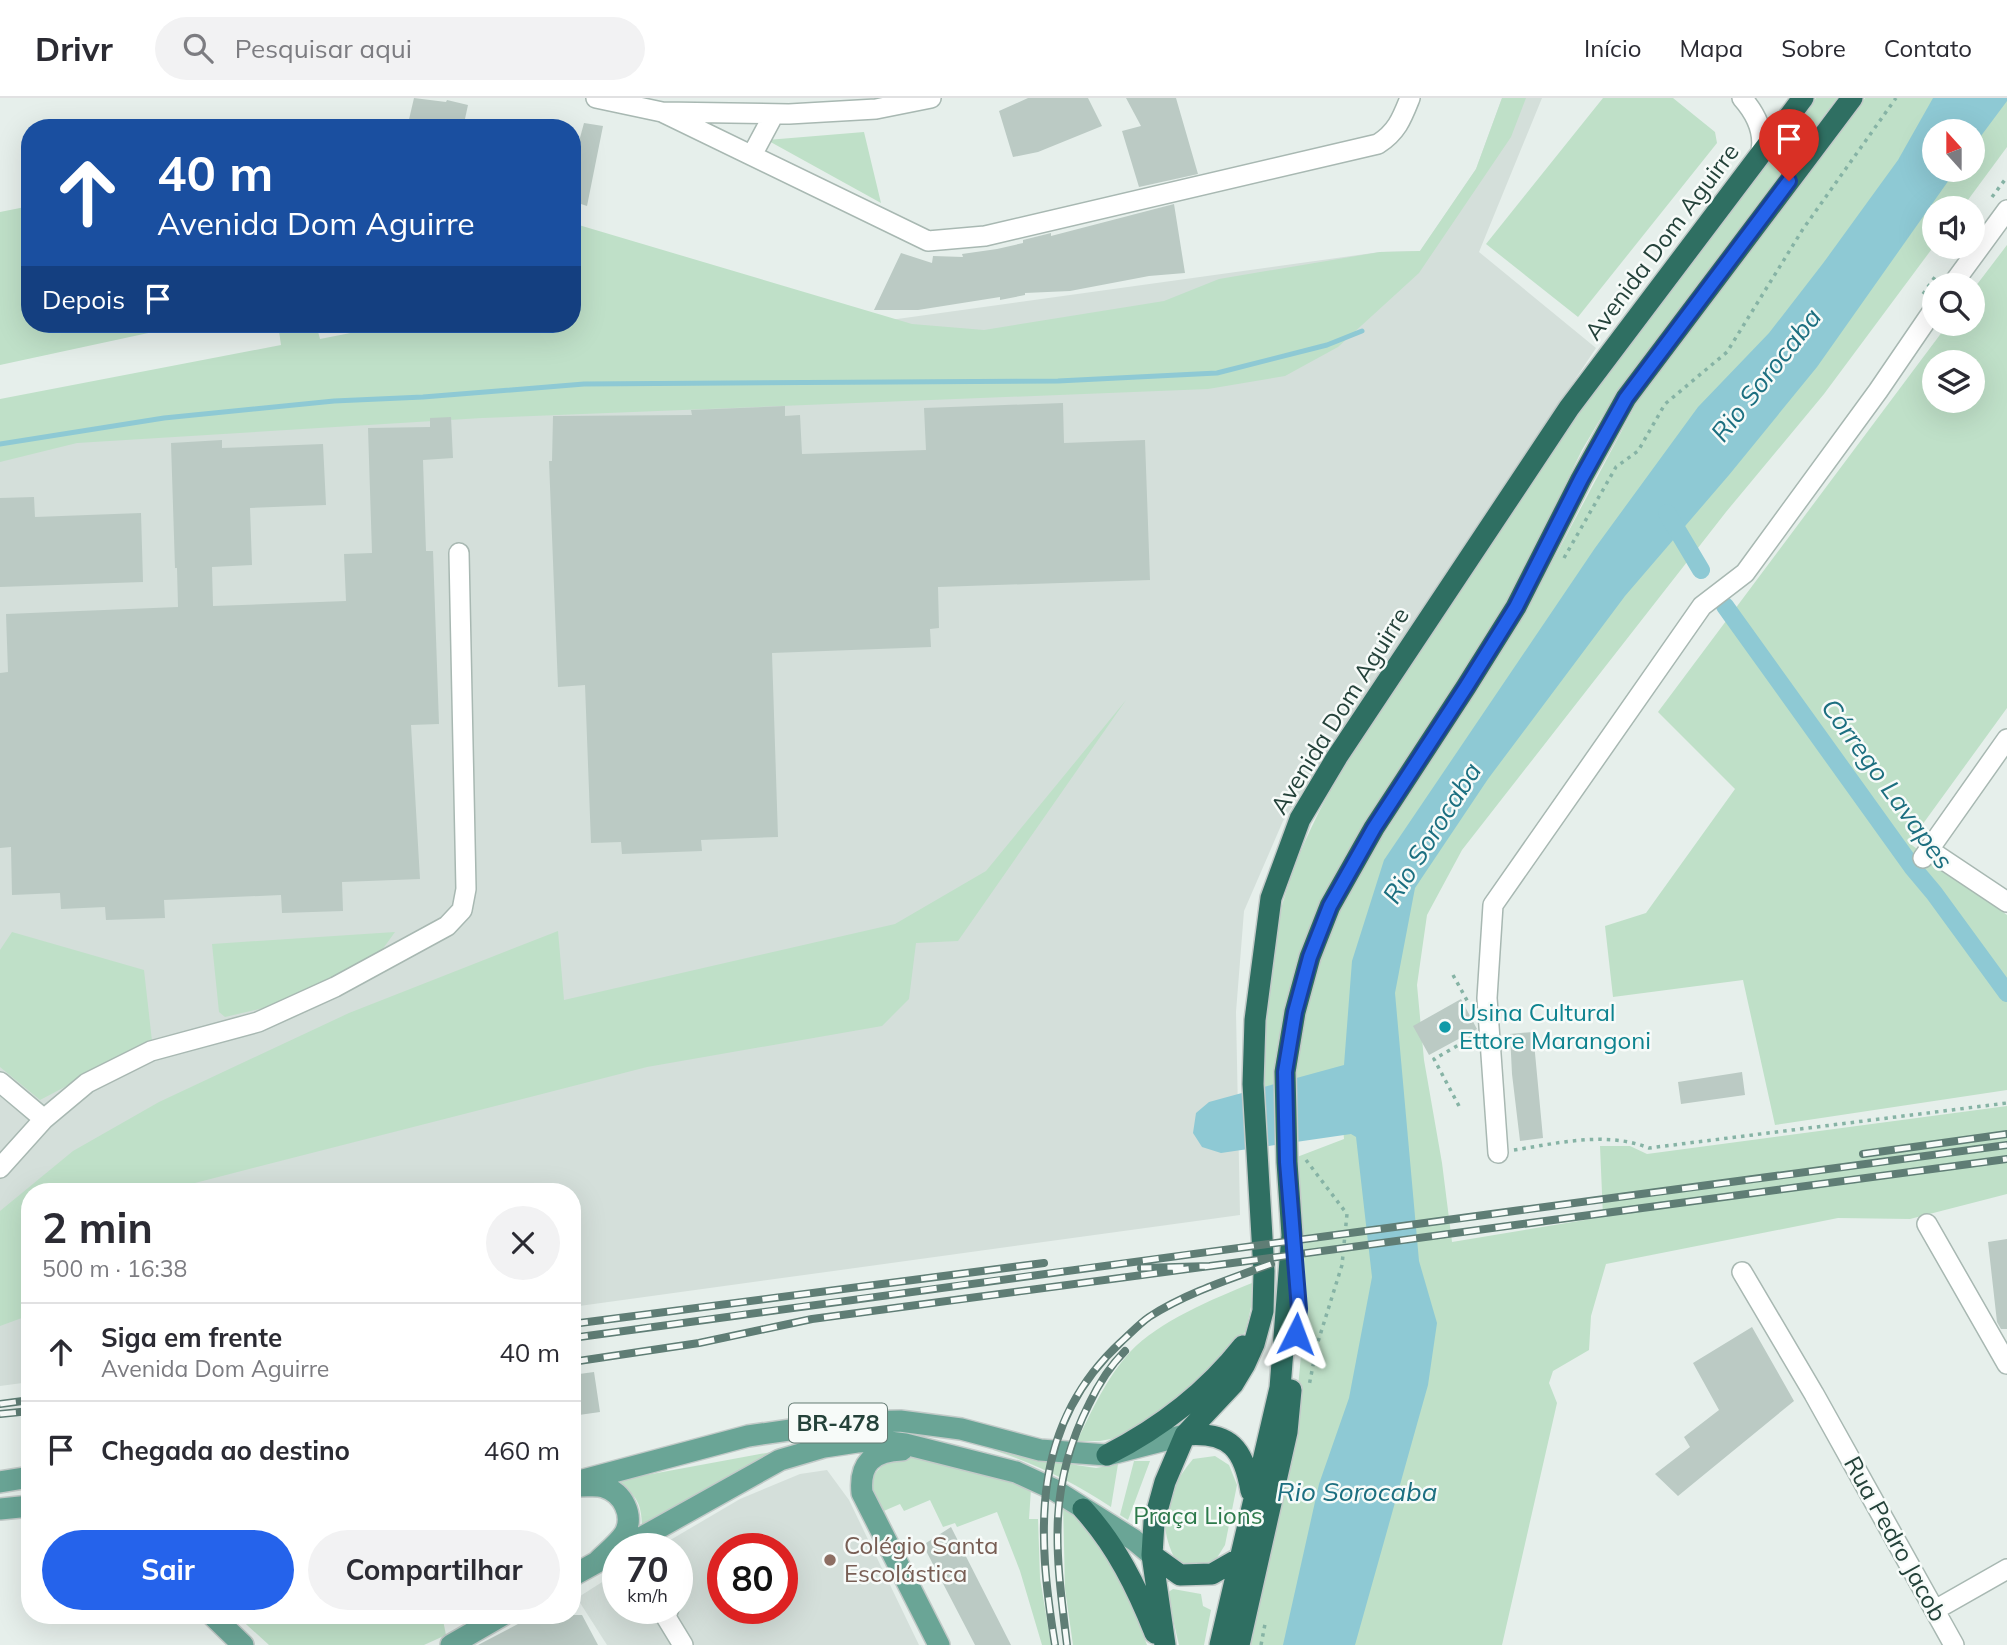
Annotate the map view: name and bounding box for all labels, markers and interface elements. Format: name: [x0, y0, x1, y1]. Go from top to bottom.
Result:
search box: [155, 17, 645, 80]
text: Drivr: [35, 28, 113, 69]
icon: search: [179, 29, 217, 67]
text: Pesquisar aqui: [235, 32, 412, 65]
text: Início: [1584, 33, 1641, 63]
text: Mapa: [1679, 33, 1743, 63]
text: Sobre: [1781, 33, 1846, 63]
text: Contato: [1884, 33, 1972, 63]
pin: [1759, 109, 1819, 181]
north arrow: [1922, 119, 1984, 182]
map controls: [1922, 119, 1985, 413]
icon: arrive: [1770, 120, 1808, 158]
street label: Avenida Dom Aguirre: [1578, 137, 1745, 346]
text: 40 m: [157, 142, 273, 203]
icon: ahead: [42, 147, 133, 238]
button: sound: [1922, 196, 1985, 259]
text: Avenida Dom Aguirre: [157, 203, 475, 243]
button: search: [1922, 273, 1985, 336]
icon: arrive: [139, 280, 177, 318]
text: Depois: [42, 283, 125, 316]
water label: Rio Sorocaba: [1703, 301, 1828, 448]
button: layers: [1922, 350, 1985, 413]
street label: Avenida Dom Aguirre: [1263, 601, 1415, 819]
water label: Córrego Lavapes: [1814, 692, 1961, 876]
water label: Rio Sorocaba: [1375, 756, 1488, 910]
place label: Usina Cultural Ettore Marangoni: [1459, 997, 1651, 1055]
marker: Usina Cultural Ettore Marangoni: [1437, 1019, 1453, 1035]
text: 2 min: [42, 1201, 153, 1254]
button: close: [486, 1206, 560, 1280]
text: 500 m · 16:38: [42, 1254, 187, 1283]
position arrow: [1259, 1297, 1333, 1371]
text: Siga em frente: [101, 1321, 282, 1354]
icon: ahead: [42, 1333, 80, 1371]
text: 40 m: [499, 1336, 560, 1369]
text: Avenida Dom Aguirre: [101, 1354, 329, 1383]
road number: BR-478: [789, 1404, 887, 1442]
icon: arrive: [42, 1431, 80, 1469]
text: Chegada ao destino: [101, 1434, 350, 1467]
text: 460 m: [484, 1434, 560, 1467]
street label: Rua Pedro Jacob: [1838, 1451, 1954, 1626]
water label: Rio Sorocaba: [1277, 1475, 1437, 1508]
park label: Praça Lions: [1133, 1500, 1263, 1530]
button: Sair: [42, 1530, 294, 1610]
button: Compartilhar: [308, 1530, 560, 1610]
place label: Colégio Santa Escolástica: [844, 1530, 998, 1588]
speed limit sign: 80: [707, 1533, 798, 1624]
text: 70: [626, 1547, 669, 1591]
marker: Colégio Santa Escolástica: [822, 1552, 838, 1568]
text: km/h: [627, 1584, 668, 1607]

